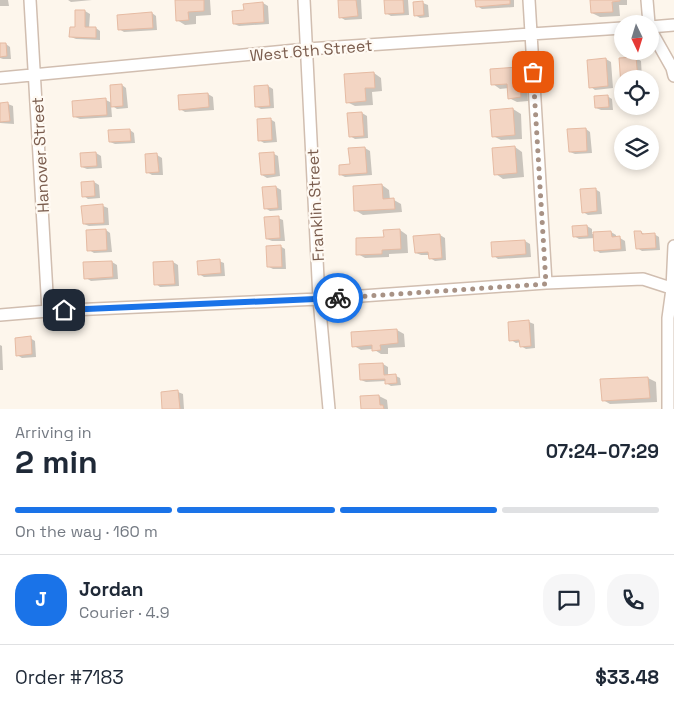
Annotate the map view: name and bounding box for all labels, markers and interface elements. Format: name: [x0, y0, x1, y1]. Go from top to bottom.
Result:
north arrow: [614, 15, 659, 60]
map controls: [614, 15, 659, 170]
street label: West 6th Street: [249, 35, 373, 66]
pin: [512, 51, 554, 93]
icon: bag: [519, 58, 547, 86]
button: locate: [614, 70, 659, 115]
street label: Hanover Street: [27, 97, 54, 213]
button: layers: [614, 125, 659, 170]
street label: Franklin Street: [302, 148, 329, 262]
courier: [313, 273, 363, 323]
icon: bike: [324, 284, 352, 312]
pin: [43, 289, 85, 331]
icon: home: [50, 296, 78, 324]
text: Arriving in: [15, 422, 92, 443]
text: 07:24–07:29: [546, 439, 659, 464]
text: 2 min: [15, 442, 98, 482]
text: On the way · 160 m: [15, 521, 158, 542]
button: chat: [543, 574, 595, 626]
button: phone: [607, 574, 659, 626]
text: Jordan: [79, 577, 144, 602]
text: J: [35, 587, 47, 612]
text: Courier · 4.9: [79, 602, 169, 623]
text: Order #7183: [15, 665, 124, 690]
text: $33.48: [595, 665, 659, 690]

